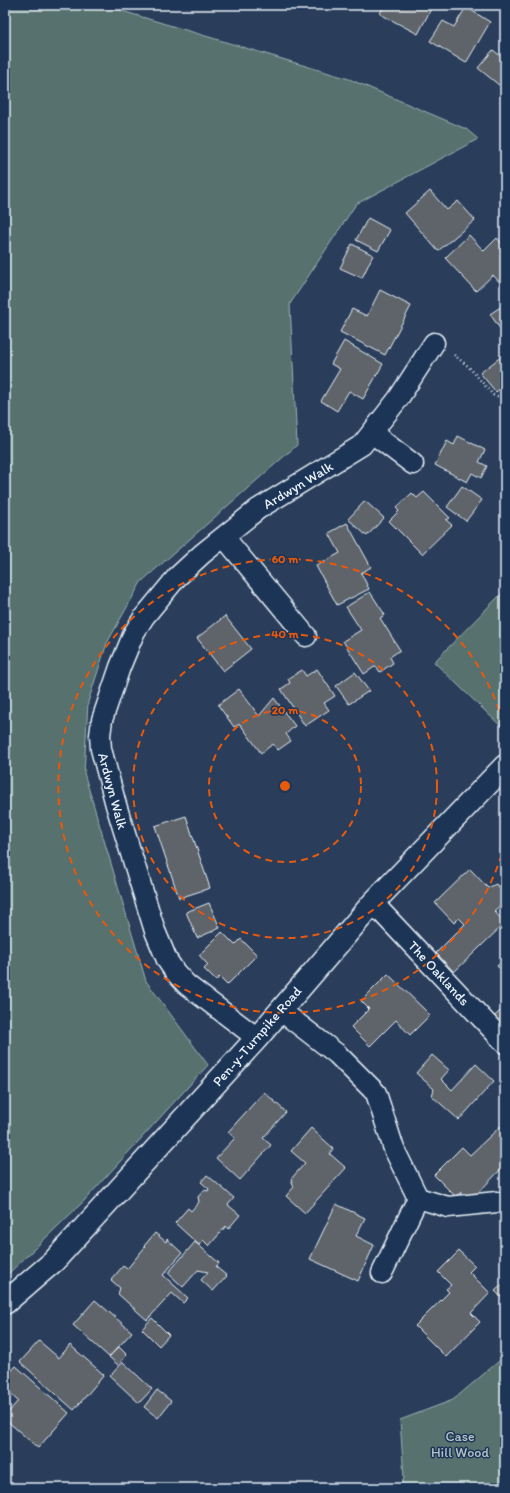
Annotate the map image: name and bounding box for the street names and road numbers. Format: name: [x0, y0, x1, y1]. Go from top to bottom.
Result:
street label: Ardwyn Walk: [260, 457, 337, 513]
street label: Ardwyn Walk: [94, 751, 131, 832]
street label: The Oaklands: [404, 937, 473, 1009]
street label: Pen-y-Turnpike Road: [209, 983, 306, 1090]

